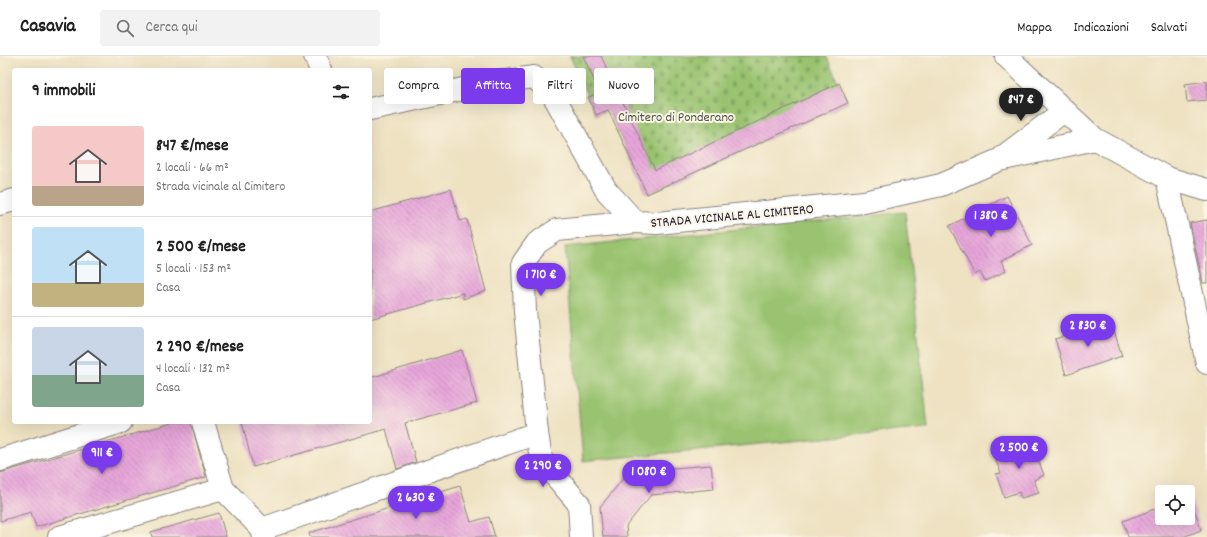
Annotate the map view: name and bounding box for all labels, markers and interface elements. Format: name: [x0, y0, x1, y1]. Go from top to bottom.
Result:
search box: [100, 10, 380, 46]
text: Casavia: [20, 14, 76, 41]
icon: search: [114, 17, 136, 39]
text: Cerca qui: [146, 17, 198, 39]
text: Mappa: [1017, 18, 1052, 38]
text: Indicazioni: [1074, 18, 1129, 38]
text: Salvati: [1151, 18, 1187, 38]
chip: Compra: [384, 68, 453, 104]
chip: Affitta: [461, 68, 525, 104]
chip: Filtri: [533, 68, 586, 104]
chip: Nuovo: [594, 68, 654, 104]
text: 9 immobili: [32, 80, 95, 104]
icon: filters: [330, 81, 352, 103]
pin: 847 €: [993, 88, 1049, 122]
text: 847 €: [1008, 91, 1034, 110]
park label: Cimitero di Ponderano: [618, 108, 734, 128]
text: 847 €/mese: [156, 135, 228, 159]
icon: home: [64, 142, 112, 190]
text: 2 locali · 66 m²: [156, 159, 229, 178]
text: Strada vicinale al Cimitero: [156, 178, 285, 197]
street label: STRADA VICINALE AL CIMITERO: [650, 200, 815, 234]
pin: 1 380 €: [954, 204, 1028, 238]
text: 1 380 €: [974, 207, 1008, 226]
text: 2 500 €/mese: [156, 236, 246, 260]
icon: home: [64, 243, 112, 291]
text: 5 locali · 153 m²: [156, 260, 231, 279]
pin: 1 710 €: [504, 263, 578, 297]
text: 1 710 €: [526, 266, 556, 285]
text: Casa: [156, 279, 180, 298]
pin: 2 830 €: [1051, 314, 1125, 348]
text: 2 830 €: [1070, 317, 1106, 336]
text: 2 290 €/mese: [156, 336, 244, 360]
icon: home: [64, 343, 112, 391]
text: 4 locali · 132 m²: [156, 360, 230, 379]
text: Casa: [156, 379, 180, 398]
pin: 2 500 €: [982, 436, 1056, 470]
text: 2 500 €: [999, 439, 1039, 458]
pin: 911 €: [74, 441, 130, 475]
text: 911 €: [91, 444, 113, 463]
pin: 2 290 €: [506, 454, 580, 488]
text: 2 290 €: [524, 457, 562, 476]
pin: 1 080 €: [612, 460, 686, 494]
text: 1 080 €: [631, 463, 667, 482]
map controls: [1155, 485, 1195, 525]
button: locate: [1155, 485, 1195, 525]
pin: 2 630 €: [379, 486, 453, 520]
text: 2 630 €: [397, 489, 435, 508]

